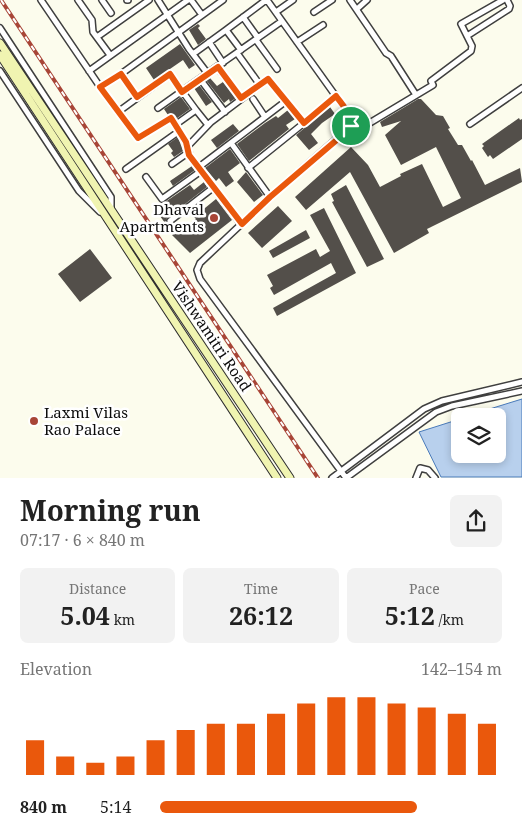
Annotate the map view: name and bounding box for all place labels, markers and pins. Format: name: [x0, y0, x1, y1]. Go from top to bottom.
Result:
pin: [330, 105, 372, 147]
place label: Dhaval Apartments: [120, 199, 204, 236]
marker: Dhaval Apartments: [208, 212, 220, 224]
place label: Laxmi Vilas Rao Palace: [44, 402, 128, 439]
marker: Laxmi Vilas Rao Palace: [28, 415, 40, 427]

